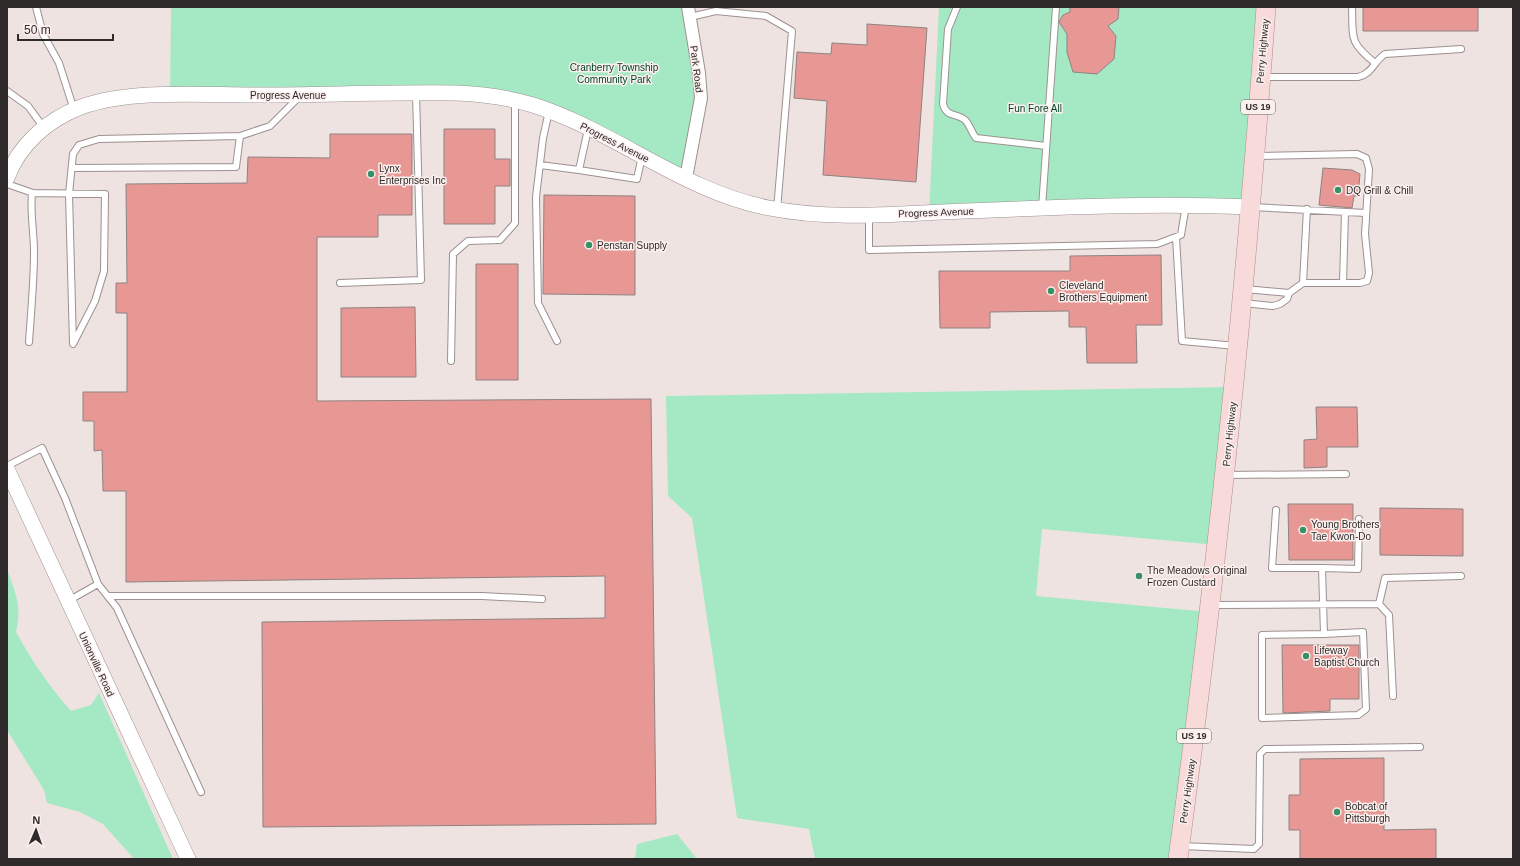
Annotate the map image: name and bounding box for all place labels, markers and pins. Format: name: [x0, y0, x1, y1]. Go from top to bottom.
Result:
place label: Lynx Enterprises Inc: [379, 163, 446, 186]
marker: Lynx Enterprises Inc: [366, 169, 376, 179]
marker: DQ Grill & Chill: [1333, 185, 1343, 195]
place label: DQ Grill & Chill: [1346, 185, 1413, 196]
marker: Penstan Supply: [584, 240, 594, 250]
place label: Penstan Supply: [597, 240, 667, 251]
place label: Cleveland Brothers Equipment: [1059, 280, 1148, 303]
marker: Cleveland Brothers Equipment: [1046, 286, 1056, 296]
place label: Young Brothers Tae Kwon-Do: [1311, 519, 1380, 542]
marker: Young Brothers Tae Kwon-Do: [1298, 525, 1308, 535]
place label: The Meadows Original Frozen Custard: [1147, 565, 1247, 588]
marker: The Meadows Original Frozen Custard: [1134, 571, 1144, 581]
place label: Lifeway Baptist Church: [1314, 645, 1380, 668]
marker: Lifeway Baptist Church: [1301, 651, 1311, 661]
place label: Bobcat of Pittsburgh: [1345, 801, 1390, 824]
marker: Bobcat of Pittsburgh: [1332, 807, 1342, 817]

